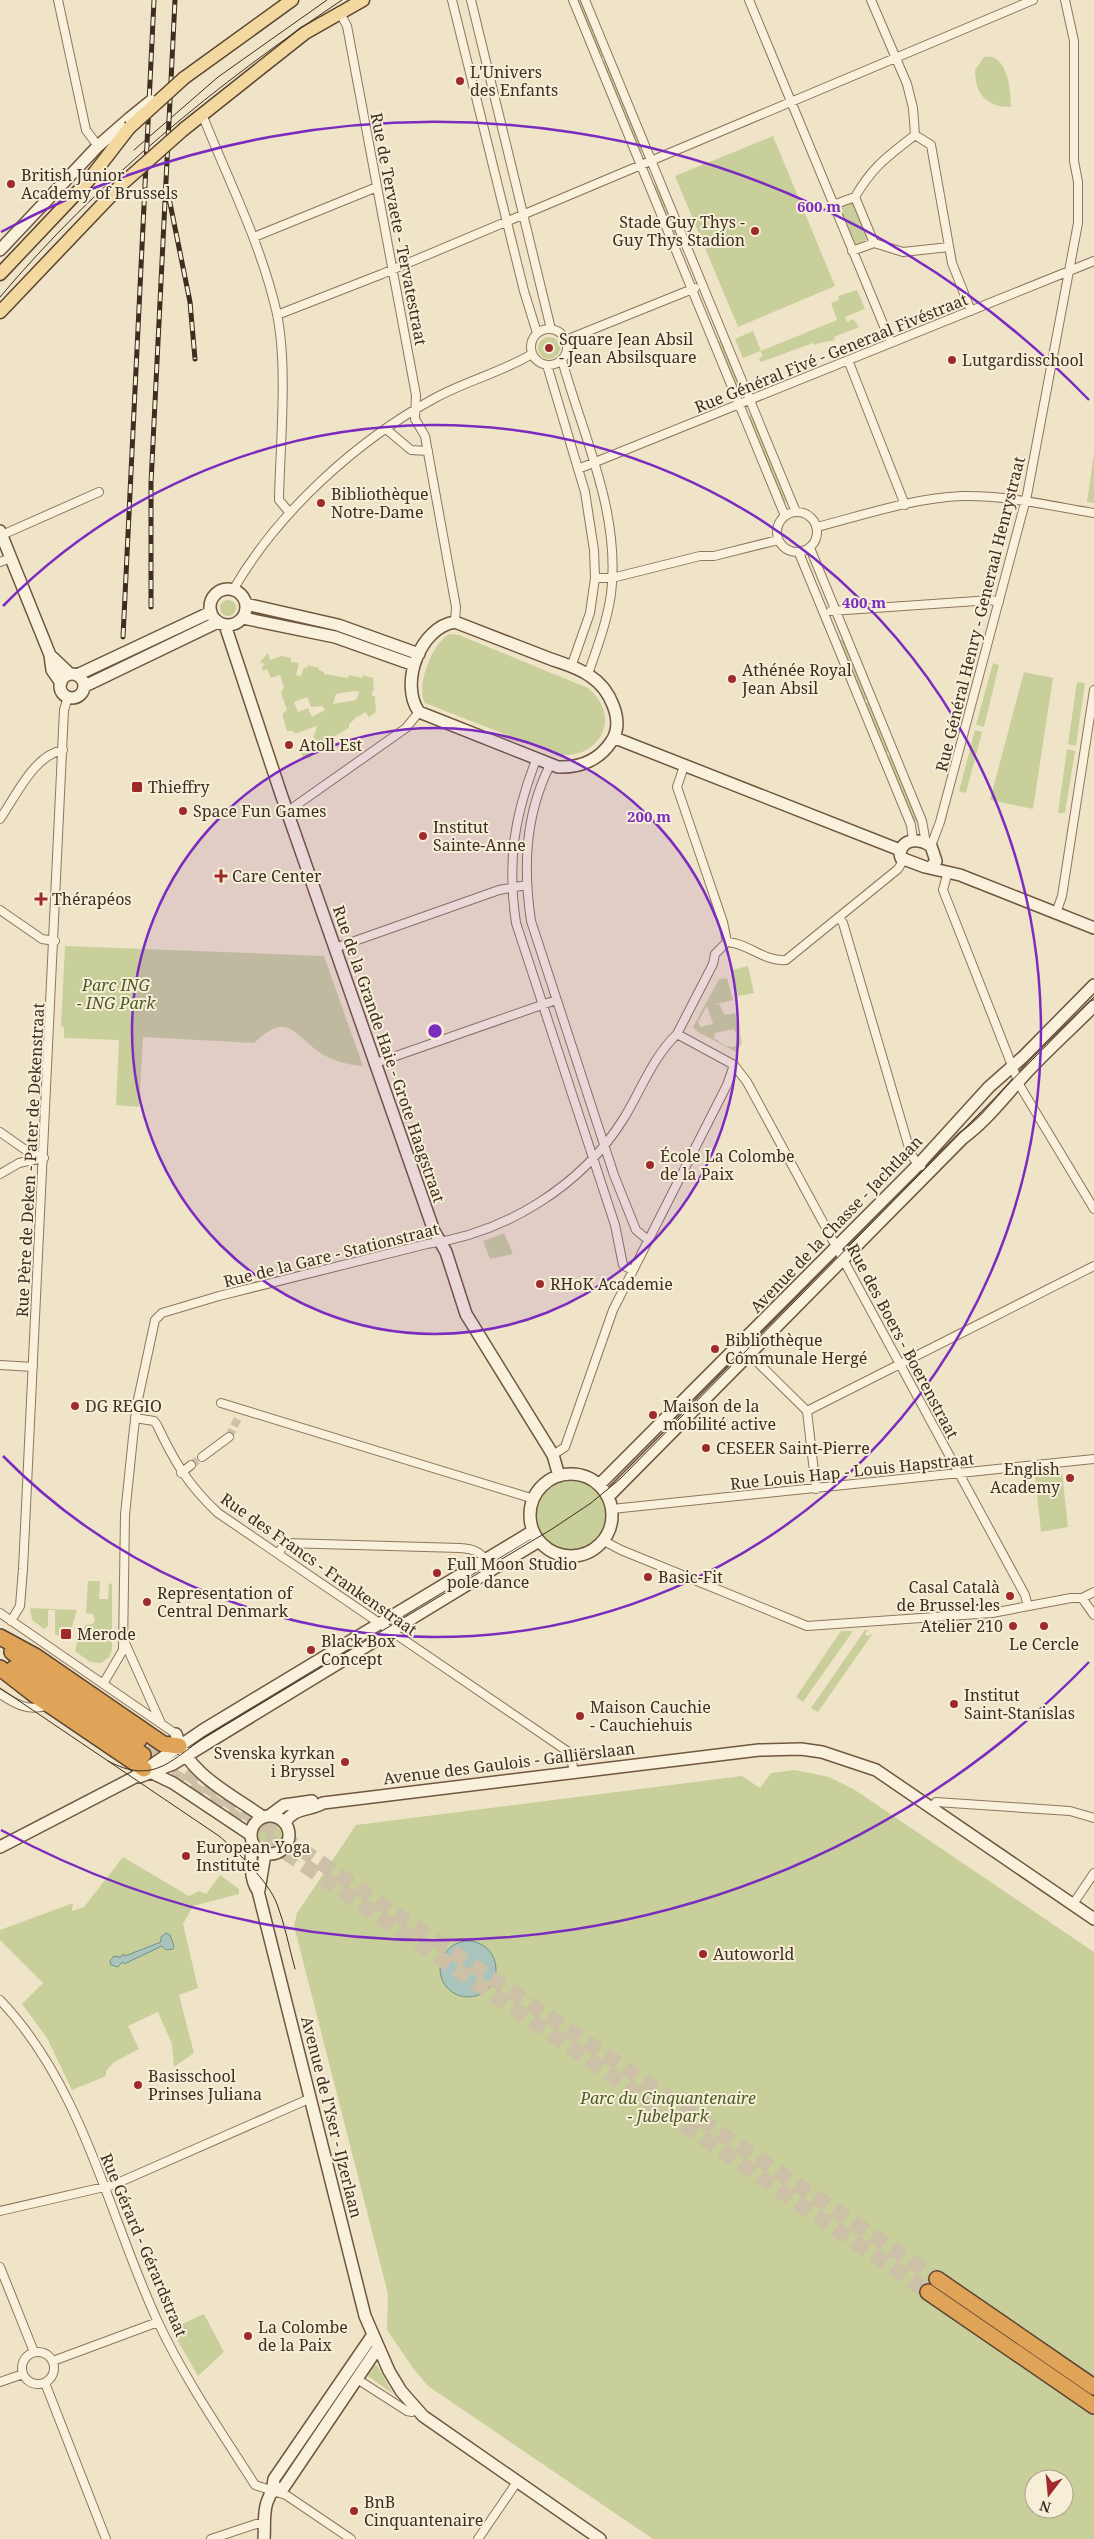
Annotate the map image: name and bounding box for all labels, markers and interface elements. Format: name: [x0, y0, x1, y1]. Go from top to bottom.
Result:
place label: L'Univers des Enfants: [470, 61, 558, 101]
marker: L'Univers des Enfants: [454, 75, 466, 87]
street label: Rue de Tervaete - Tervatestraat: [366, 111, 432, 348]
place label: British Junior Academy of Brussels: [21, 164, 178, 204]
marker: British Junior Academy of Brussels: [5, 178, 17, 190]
text: 600 m: [797, 196, 841, 216]
place label: Stade Guy Thys - Guy Thys Stadion: [612, 211, 745, 251]
marker: Stade Guy Thys - Guy Thys Stadion: [749, 225, 761, 237]
street label: Rue Général Fivé - Generaal Fivéstraat: [691, 288, 971, 418]
place label: Square Jean Absil - Jean Absilsquare: [559, 328, 697, 368]
marker: Square Jean Absil - Jean Absilsquare: [543, 342, 555, 354]
place label: Lutgardisschool: [962, 349, 1084, 371]
marker: Lutgardisschool: [946, 354, 958, 366]
street label: Rue Général Henry - Generaal Henrystraat: [930, 454, 1030, 774]
place label: Bibliothèque Notre-Dame: [331, 483, 429, 523]
marker: Bibliothèque Notre-Dame: [315, 497, 327, 509]
text: 400 m: [842, 592, 886, 612]
place label: Athénée Royal Jean Absil: [741, 659, 852, 699]
marker: Athénée Royal Jean Absil: [726, 673, 738, 685]
place label: Atoll Est: [299, 734, 362, 756]
marker: Atoll Est: [283, 739, 295, 751]
place label: Thieffry: [148, 776, 211, 798]
marker: Thieffry: [130, 780, 144, 794]
place label: Space Fun Games: [193, 800, 327, 822]
marker: Space Fun Games: [177, 805, 189, 817]
text: 200 m: [627, 806, 671, 826]
place label: Institut Sainte-Anne: [433, 816, 526, 856]
marker: Institut Sainte-Anne: [417, 830, 429, 842]
place label: Care Center: [232, 865, 322, 887]
marker: Care Center: [214, 869, 228, 883]
place label: Thérapéos: [52, 888, 132, 910]
marker: Thérapéos: [34, 892, 48, 906]
street label: Rue de la Grande Haie - Grote Haagstraat: [328, 903, 450, 1206]
park label: Parc ING - ING Park: [77, 974, 156, 1014]
street label: Rue Père de Deken - Pater de Dekenstraat: [11, 1002, 49, 1318]
centre of rings: [426, 1022, 444, 1040]
street label: Avenue de la Chasse - Jachtlaan: [745, 1130, 927, 1318]
place label: École La Colombe de la Paix: [660, 1145, 795, 1185]
marker: École La Colombe de la Paix: [644, 1159, 656, 1171]
street label: Rue de la Gare - Stationstraat: [221, 1217, 441, 1292]
street label: Rue des Boers - Boerenstraat: [842, 1240, 964, 1443]
place label: RHoK Academie: [550, 1273, 673, 1295]
marker: RHoK Academie: [534, 1278, 546, 1290]
place label: Bibliothèque Communale Hergé: [725, 1329, 867, 1369]
marker: Bibliothèque Communale Hergé: [709, 1343, 721, 1355]
place label: DG REGIO: [85, 1395, 162, 1417]
place label: Maison de la mobilité active: [663, 1395, 776, 1435]
marker: DG REGIO: [69, 1400, 81, 1412]
marker: Maison de la mobilité active: [647, 1409, 659, 1421]
place label: CESEER Saint-Pierre: [716, 1437, 870, 1459]
marker: CESEER Saint-Pierre: [700, 1442, 712, 1454]
street label: Rue Louis Hap - Louis Hapstraat: [729, 1447, 975, 1495]
place label: English Academy: [990, 1458, 1061, 1498]
marker: English Academy: [1064, 1472, 1076, 1484]
street label: Rue des Francs - Frankenstraat: [216, 1488, 422, 1641]
place label: Full Moon Studio pole dance: [447, 1553, 577, 1593]
place label: Basic-Fit: [658, 1566, 723, 1588]
marker: Full Moon Studio pole dance: [431, 1567, 443, 1579]
marker: Basic-Fit: [642, 1571, 654, 1583]
place label: Casal Català de Brussel·les: [897, 1576, 1000, 1616]
place label: Representation of Central Denmark: [157, 1582, 294, 1622]
marker: Casal Català de Brussel·les: [1004, 1590, 1016, 1602]
marker: Representation of Central Denmark: [141, 1596, 153, 1608]
place label: Atelier 210: [920, 1615, 1003, 1637]
marker: Atelier 210: [1007, 1620, 1019, 1632]
marker: Le Cercle: [1038, 1620, 1050, 1632]
place label: Merode: [77, 1623, 136, 1645]
marker: Merode: [59, 1627, 73, 1641]
place label: Black Box Concept: [321, 1630, 397, 1670]
place label: Le Cercle: [1009, 1633, 1079, 1655]
marker: Black Box Concept: [305, 1644, 317, 1656]
place label: Institut Saint-Stanislas: [964, 1684, 1075, 1724]
place label: Maison Cauchie - Cauchiehuis: [590, 1696, 711, 1736]
marker: Institut Saint-Stanislas: [948, 1698, 960, 1710]
marker: Maison Cauchie - Cauchiehuis: [574, 1710, 586, 1722]
street label: Avenue des Gaulois - Galliërslaan: [382, 1737, 636, 1789]
place label: Svenska kyrkan i Bryssel: [214, 1742, 335, 1782]
marker: Svenska kyrkan i Bryssel: [339, 1756, 351, 1768]
place label: European Yoga Institute: [196, 1836, 311, 1876]
marker: European Yoga Institute: [180, 1850, 192, 1862]
place label: Autoworld: [713, 1943, 795, 1965]
marker: Autoworld: [697, 1948, 709, 1960]
street label: Avenue de l'Yser - IJzerlaan: [296, 2014, 368, 2220]
place label: Basisschool Prinses Juliana: [148, 2065, 262, 2105]
marker: Basisschool Prinses Juliana: [132, 2079, 144, 2091]
park label: Parc du Cinquantenaire - Jubelpark: [579, 2087, 756, 2127]
street label: Rue Gérard - Gérardstraat: [95, 2150, 193, 2341]
place label: La Colombe de la Paix: [258, 2316, 348, 2356]
marker: La Colombe de la Paix: [242, 2330, 254, 2342]
north arrow: [1024, 2469, 1074, 2519]
place label: BnB Cinquantenaire: [364, 2491, 483, 2531]
text: N: [1037, 2496, 1053, 2518]
marker: BnB Cinquantenaire: [348, 2505, 360, 2517]

